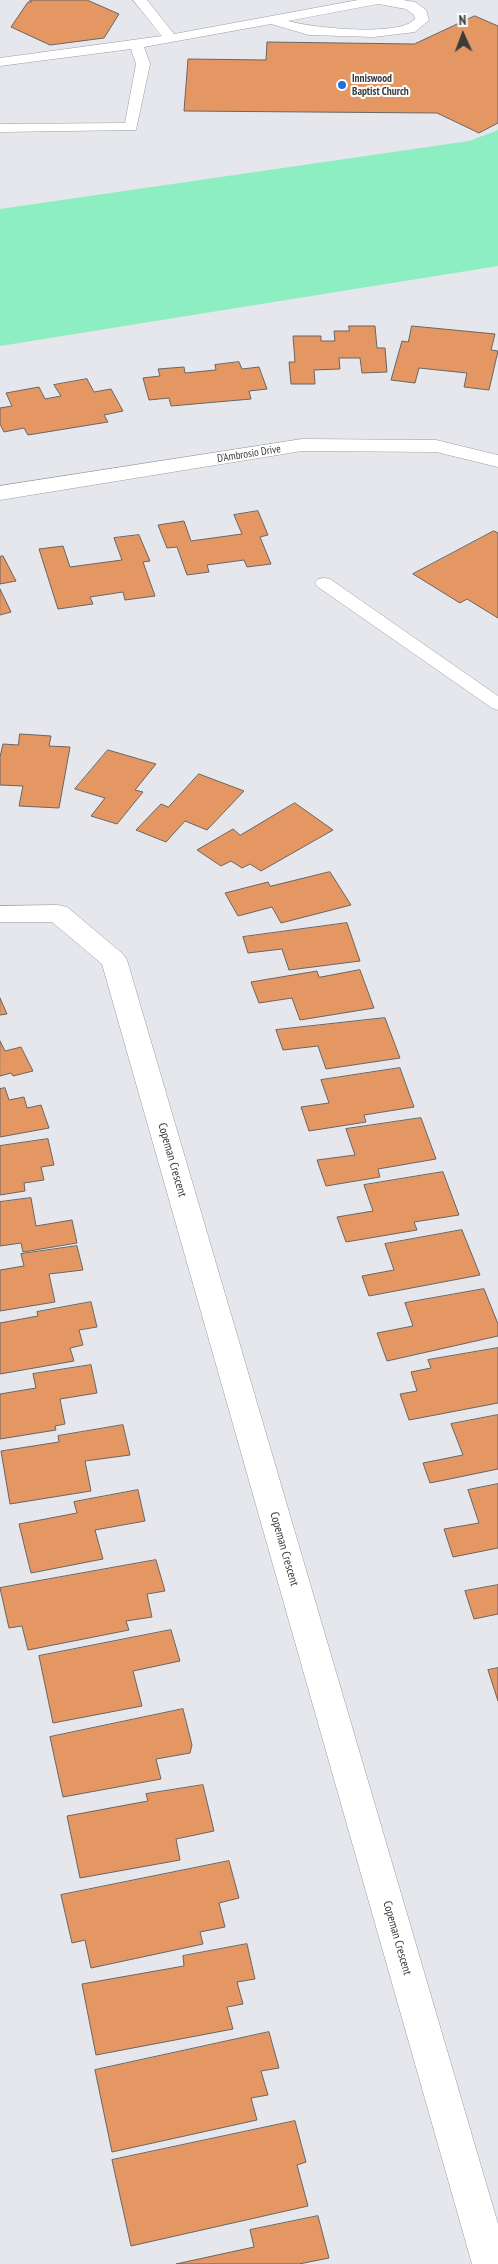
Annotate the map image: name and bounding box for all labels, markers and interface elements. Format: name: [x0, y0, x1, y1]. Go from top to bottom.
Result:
north arrow: [438, 10, 488, 60]
text: N: [458, 11, 467, 29]
place label: Inniswood Baptist Church: [352, 72, 409, 98]
marker: Inniswood Baptist Church: [336, 79, 348, 91]
street label: D'Ambrosio Drive: [216, 442, 282, 466]
street label: Copeman Crescent: [155, 1121, 189, 1199]
street label: Copeman Crescent: [267, 1510, 301, 1588]
street label: Copeman Crescent: [380, 1899, 414, 1977]

